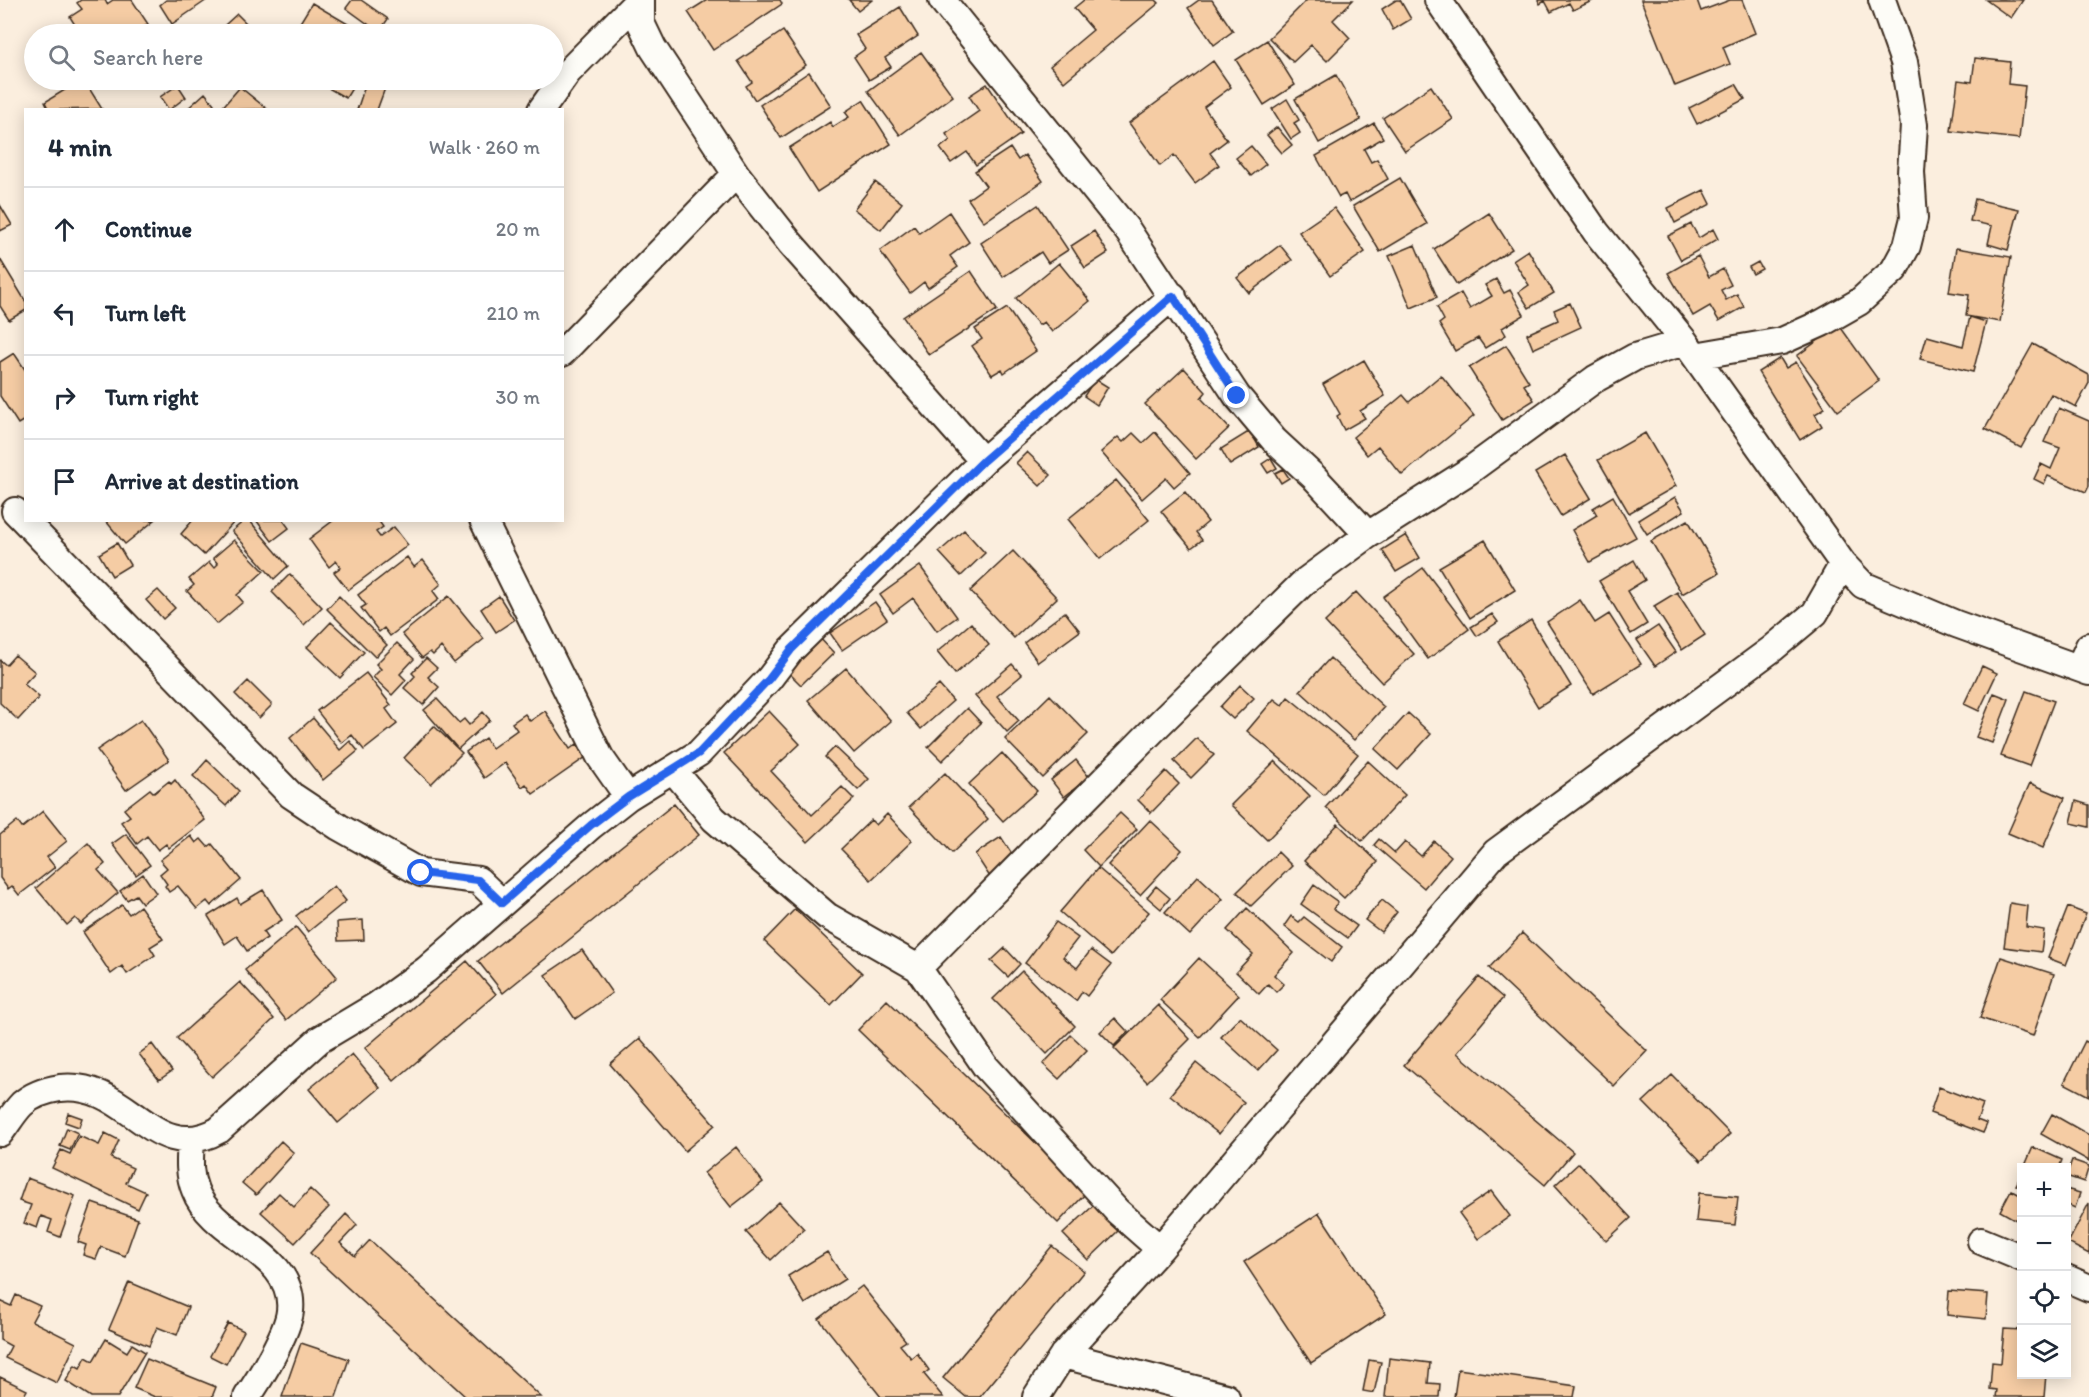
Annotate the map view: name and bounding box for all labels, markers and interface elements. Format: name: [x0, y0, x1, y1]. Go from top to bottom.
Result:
search box: [24, 24, 564, 90]
icon: search: [45, 41, 78, 74]
text: Search here: [93, 44, 203, 71]
text: 4 min: [48, 131, 112, 163]
text: Walk · 260 m: [429, 135, 540, 159]
icon: ahead: [48, 213, 81, 246]
text: Continue: [105, 216, 192, 243]
text: 20 m: [496, 217, 540, 241]
icon: left: [48, 297, 81, 330]
text: Turn left: [105, 300, 186, 327]
text: 210 m: [487, 301, 540, 325]
icon: right: [48, 381, 81, 414]
route end: [1223, 382, 1249, 408]
text: Turn right: [105, 384, 199, 411]
text: 30 m: [495, 385, 540, 409]
icon: arrive: [48, 465, 81, 498]
text: Arrive at destination: [105, 468, 299, 495]
route start: [407, 859, 433, 885]
map controls: [2017, 1163, 2071, 1379]
button: +: [2017, 1163, 2071, 1217]
button: −: [2017, 1217, 2071, 1271]
button: locate: [2017, 1271, 2071, 1325]
button: layers: [2017, 1325, 2071, 1379]

